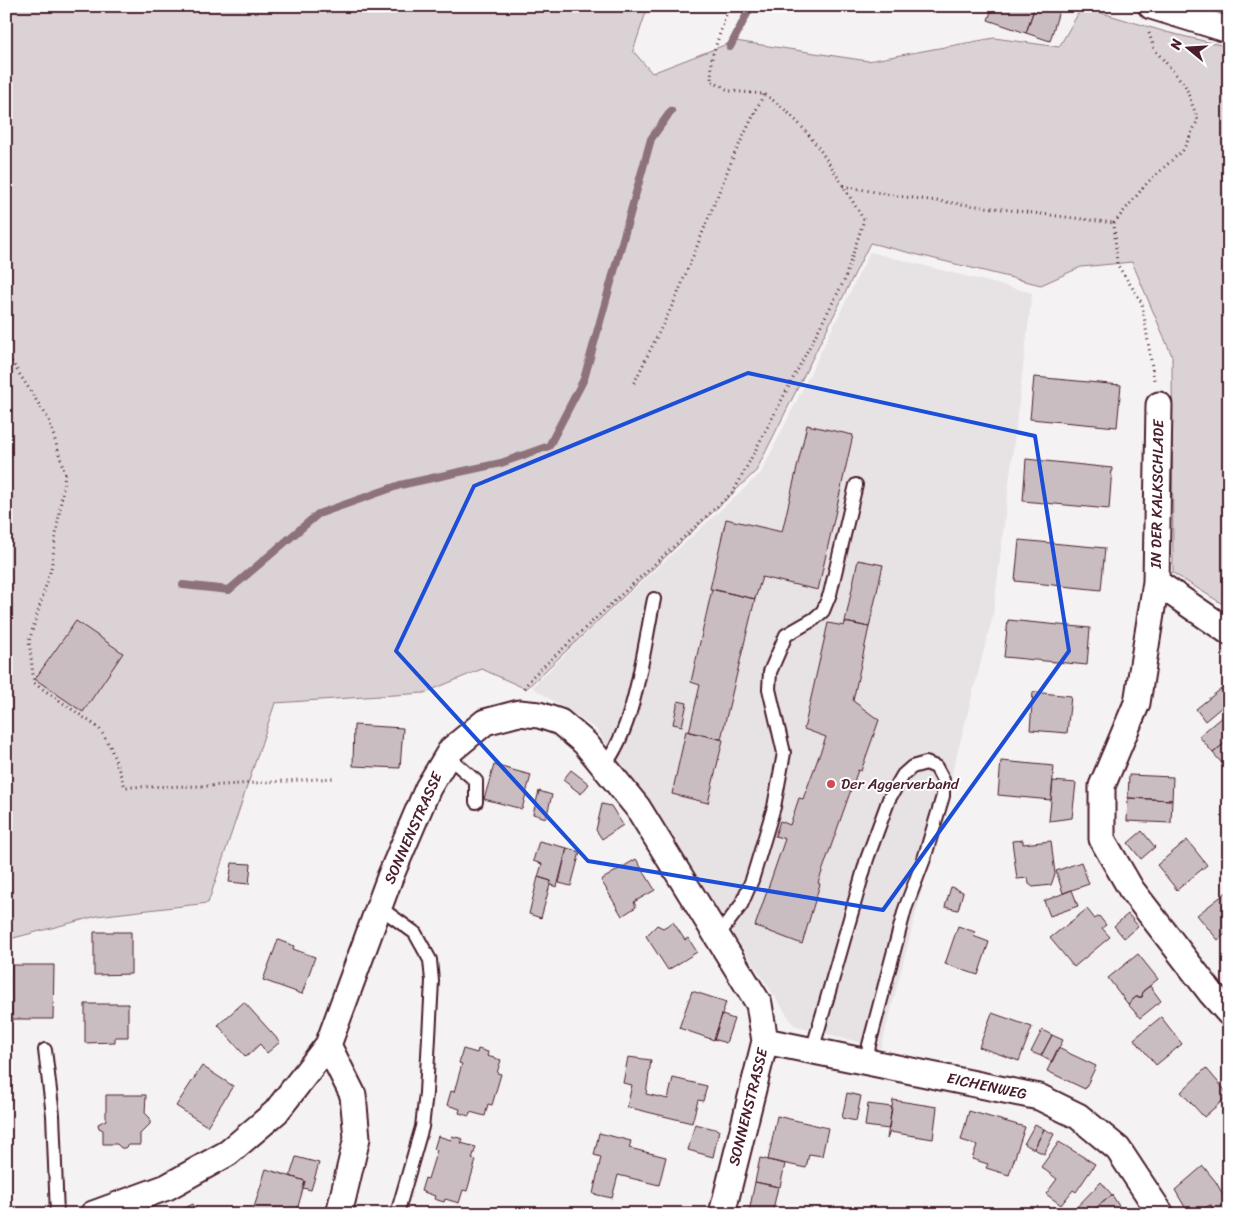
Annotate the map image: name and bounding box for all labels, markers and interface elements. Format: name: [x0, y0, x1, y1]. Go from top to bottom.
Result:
north arrow: [1162, 22, 1212, 72]
text: N: [1162, 35, 1190, 54]
street label: IN DER KALKSCHLADE: [1143, 418, 1171, 570]
street label: SONNENSTRASSE: [377, 766, 450, 888]
place label: Der Aggerverband: [841, 771, 960, 797]
marker: Der Aggerverband: [825, 778, 837, 790]
street label: SONNENSTRASSE: [721, 1044, 776, 1169]
street label: EICHENWEG: [945, 1065, 1029, 1107]

